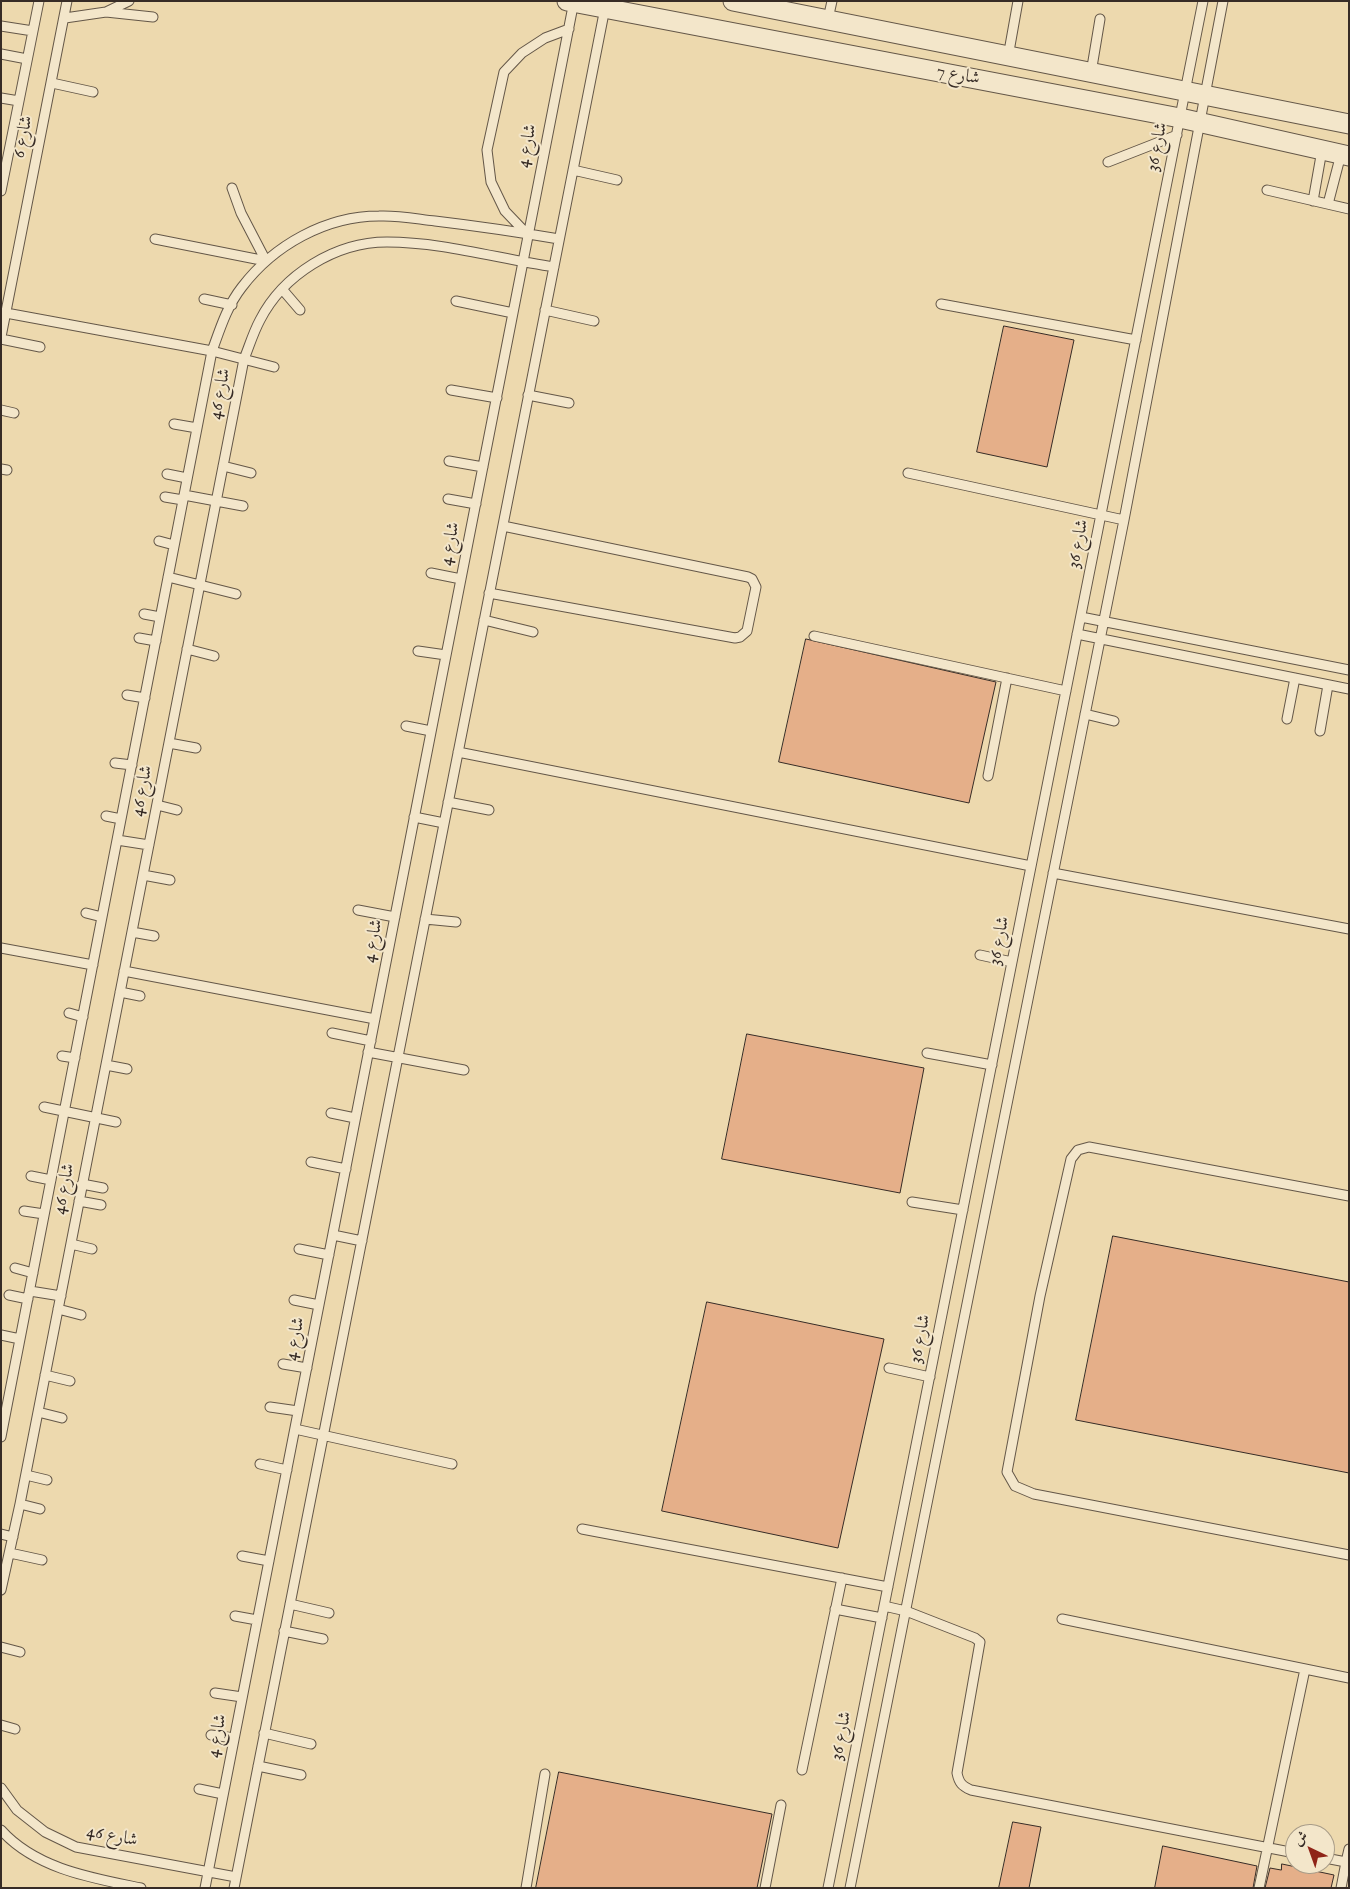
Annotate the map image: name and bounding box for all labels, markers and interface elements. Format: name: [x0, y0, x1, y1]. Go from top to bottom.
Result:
street label: شارع 7: [935, 61, 981, 91]
street label: شارع 6: [9, 114, 39, 160]
street label: شارع 36: [1143, 121, 1173, 173]
street label: شارع 4: [513, 122, 543, 170]
street label: شارع 46: [205, 367, 237, 421]
street label: شارع 36: [1064, 518, 1094, 570]
street label: شارع 4: [436, 520, 466, 568]
street label: شارع 46: [127, 764, 159, 818]
street label: شارع 36: [985, 915, 1015, 967]
street label: شارع 4: [359, 917, 389, 965]
street label: شارع 46: [49, 1162, 81, 1216]
street label: شارع 36: [906, 1313, 936, 1365]
street label: شارع 4: [281, 1315, 311, 1363]
street label: شارع 36: [827, 1710, 857, 1762]
street label: شارع 4: [203, 1712, 233, 1760]
street label: شارع 46: [85, 1821, 139, 1853]
north arrow: [1285, 1824, 1335, 1874]
text: ش: [1289, 1827, 1312, 1850]

